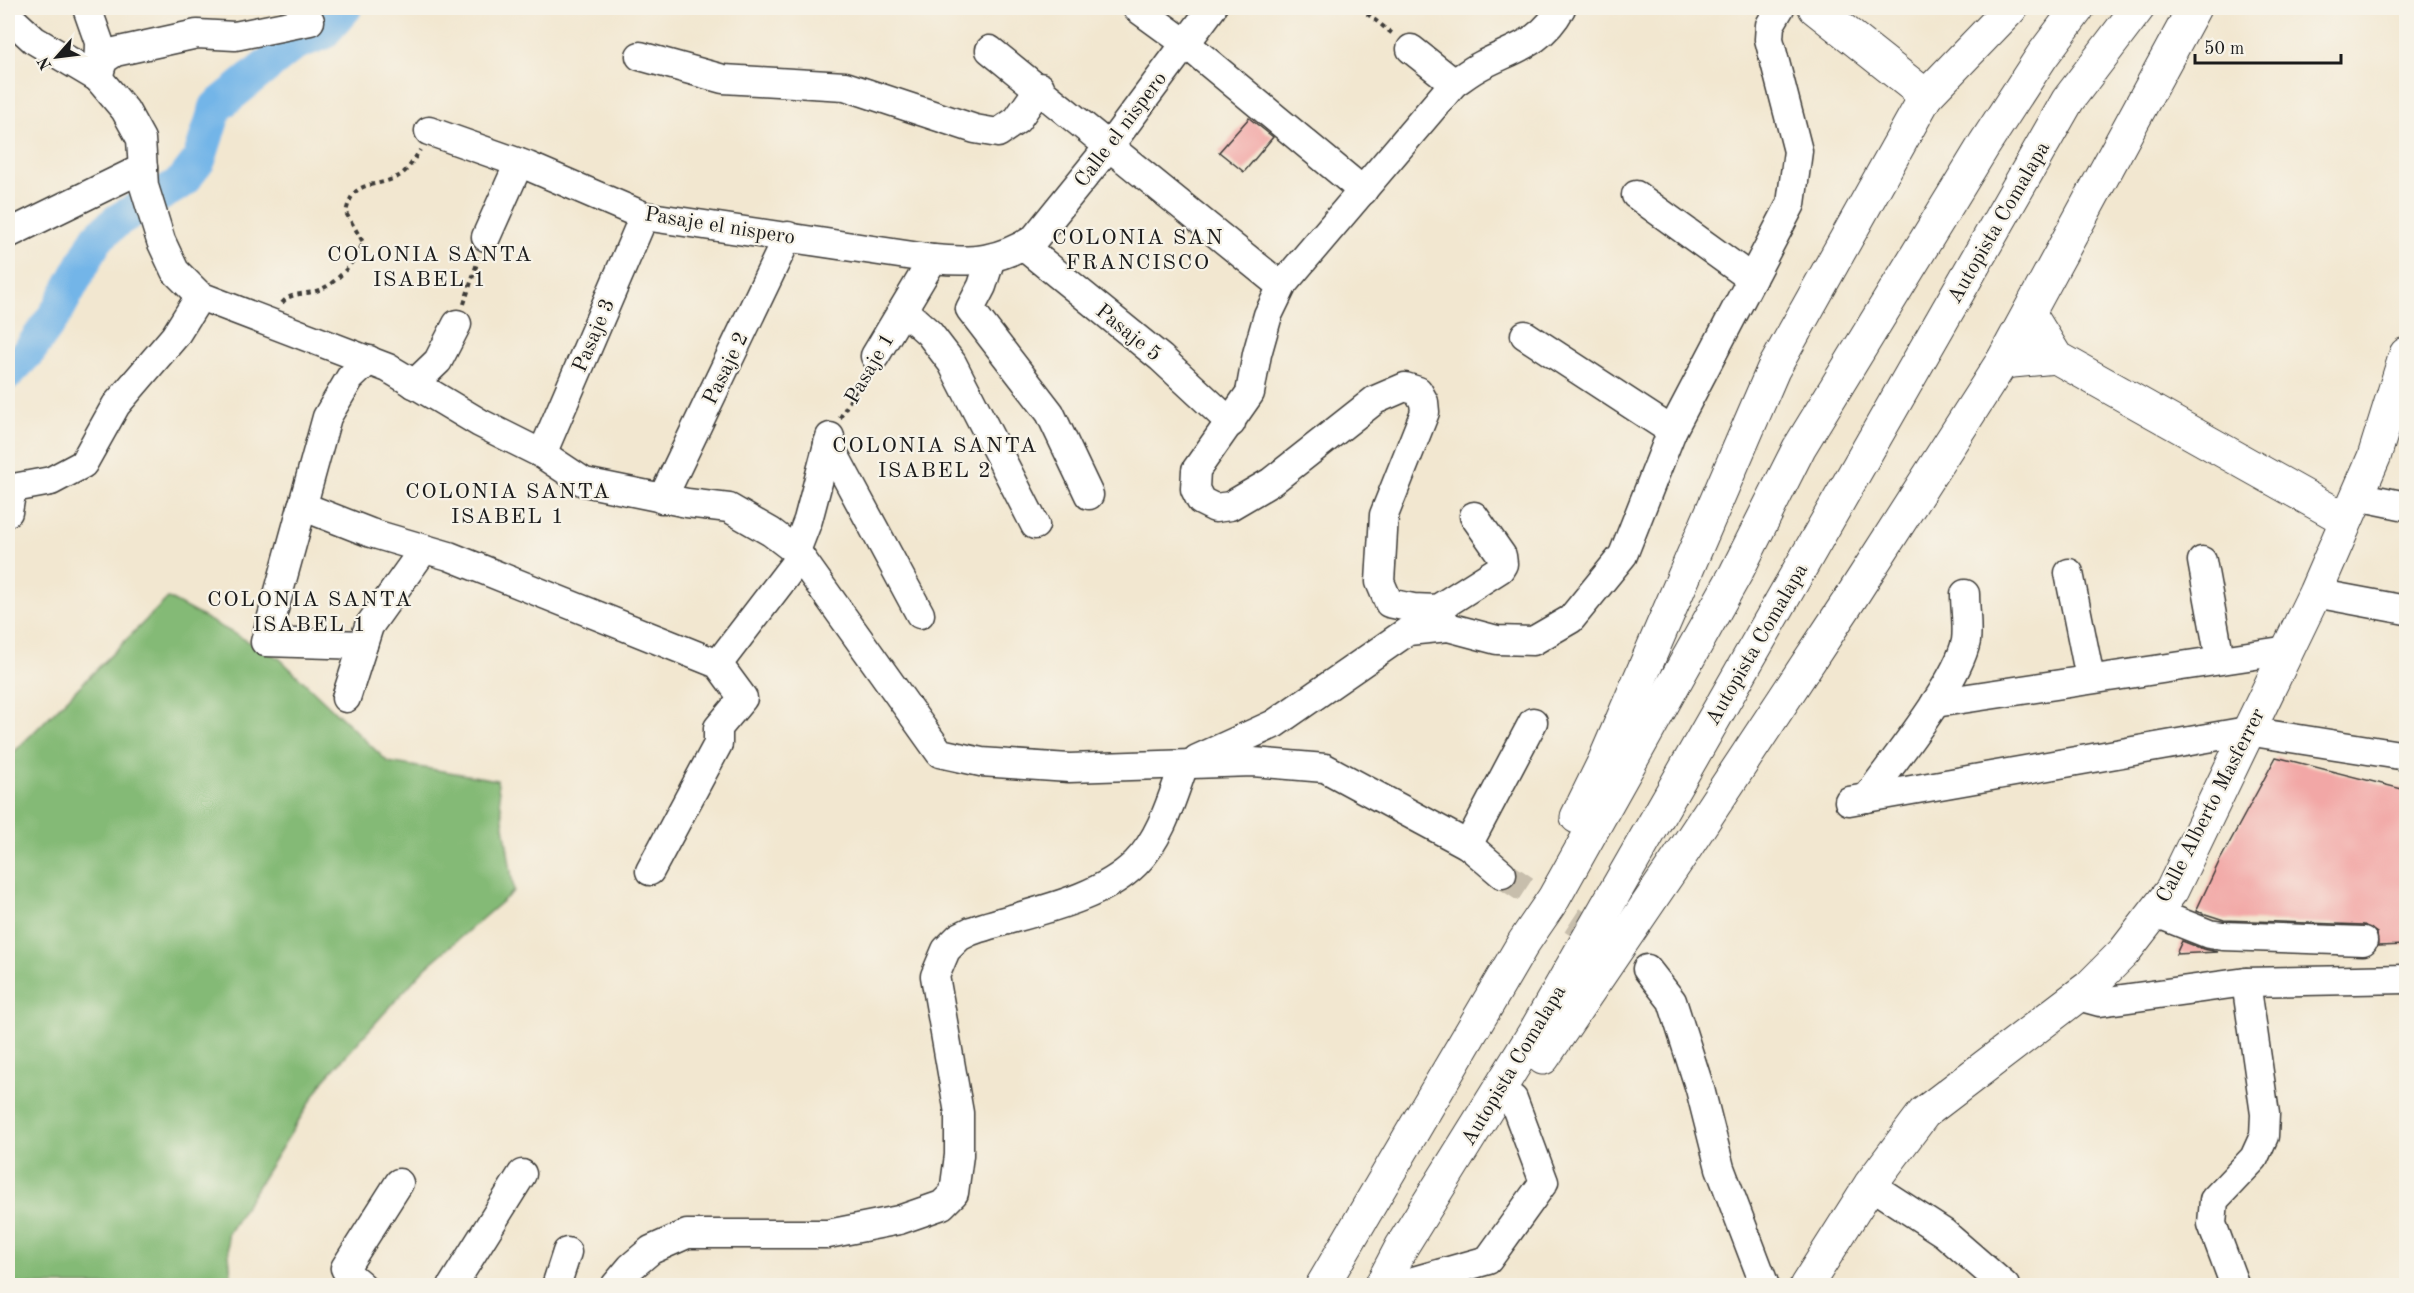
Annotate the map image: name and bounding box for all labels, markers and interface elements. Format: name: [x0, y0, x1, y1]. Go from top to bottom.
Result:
north arrow: [27, 27, 87, 87]
scale bar: [2195, 27, 2340, 65]
text: 50 m: [2204, 40, 2244, 58]
text: N: [35, 53, 55, 72]
street label: Calle el nispero: [1071, 68, 1171, 191]
street label: Autopista Comalapa: [1944, 138, 2054, 307]
street label: Pasaje el nispero: [643, 204, 797, 249]
district label: COLONIA SAN FRANCISCO: [1052, 227, 1224, 274]
district label: COLONIA SANTA ISABEL 1: [327, 244, 533, 291]
street label: Pasaje 3: [570, 296, 619, 375]
street label: Pasaje 5: [1091, 301, 1165, 366]
street label: Pasaje 2: [700, 329, 753, 408]
street label: Pasaje 1: [842, 330, 899, 408]
district label: COLONIA SANTA ISABEL 2: [832, 435, 1038, 482]
district label: COLONIA SANTA ISABEL 1: [405, 481, 611, 528]
street label: Autopista Comalapa: [1702, 560, 1812, 729]
district label: COLONIA SANTA ISABEL 1: [207, 589, 413, 636]
street label: Calle Alberto Masferrer: [2153, 705, 2270, 906]
street label: Autopista Comalapa: [1458, 982, 1570, 1150]

